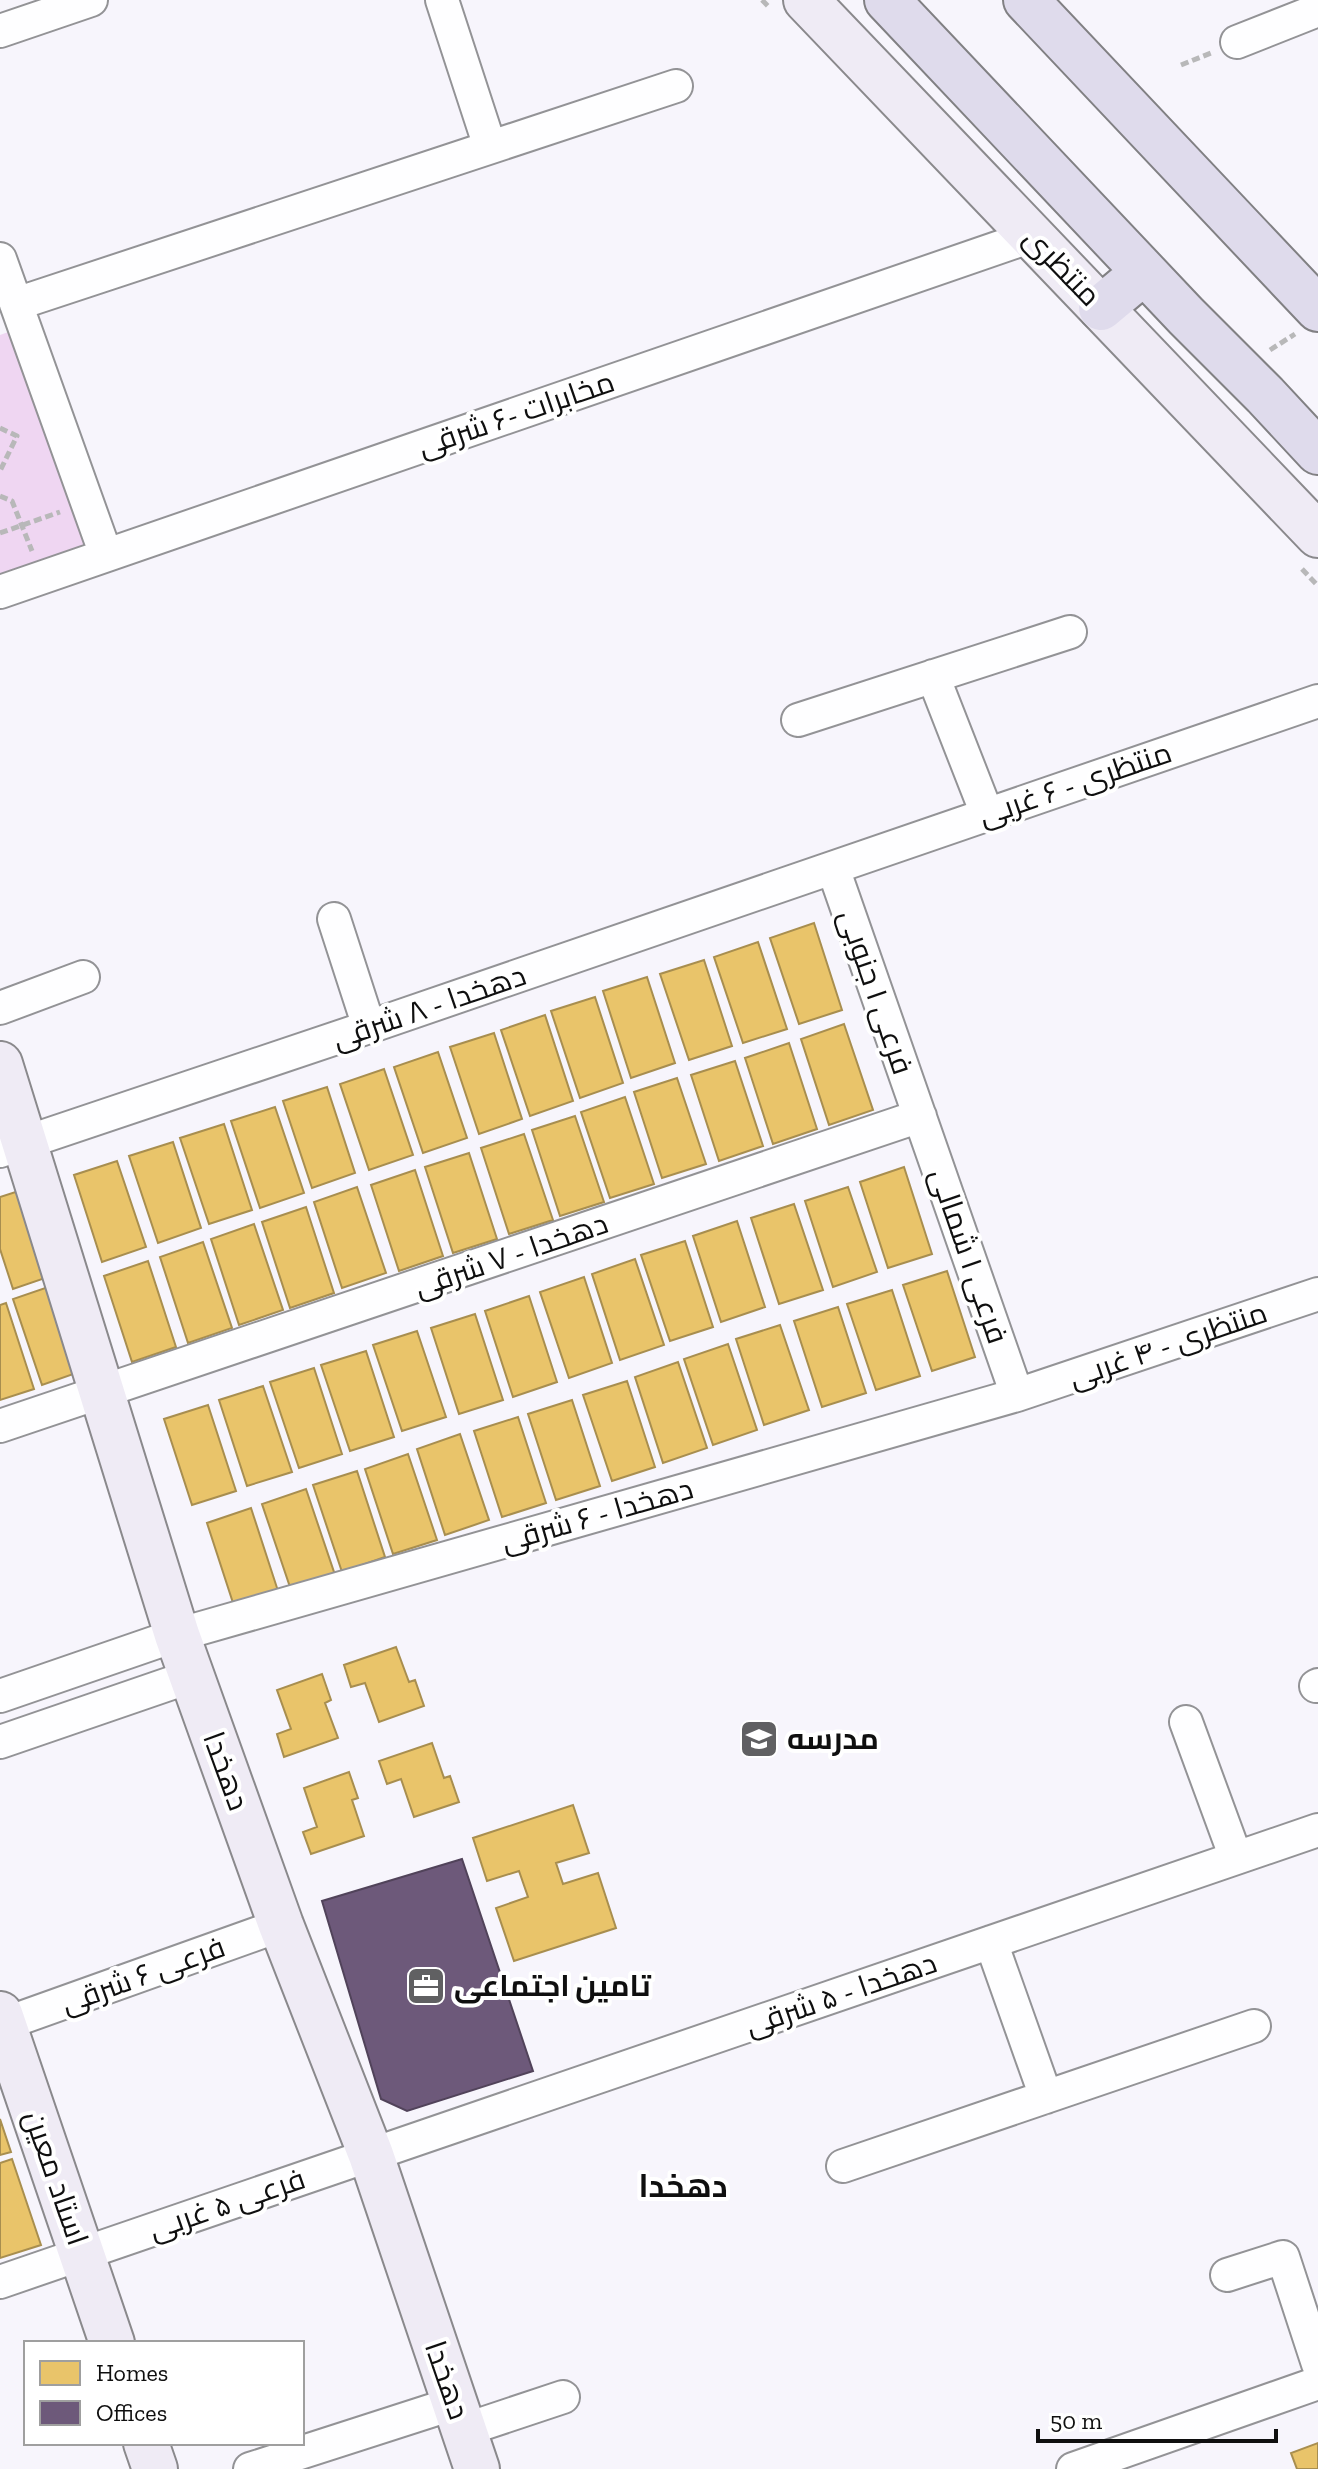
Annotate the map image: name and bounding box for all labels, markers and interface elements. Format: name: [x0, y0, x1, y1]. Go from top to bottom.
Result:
street label: منتظری: [1016, 220, 1108, 314]
street label: مخابرات -۶ شرقی: [413, 364, 619, 464]
street label: منتظری - ۶ غربی: [974, 734, 1176, 834]
street label: فرعی ۱ جنوبی: [831, 905, 921, 1079]
street label: دهخدا - ۸ شرقی: [328, 957, 530, 1057]
street label: فرعی ۱ شمالی: [922, 1164, 1016, 1348]
street label: دهخدا - ۷ شرقی: [410, 1205, 612, 1305]
street label: منتظری - ۴ غربی: [1064, 1294, 1272, 1396]
street label: دهخدا - ۶ شرقی: [497, 1470, 697, 1560]
school or university icon: مدرسه: [738, 1718, 780, 1760]
place label: مدرسه: [787, 1721, 879, 1757]
street label: دهخدا: [195, 1727, 257, 1815]
street label: فرعی ۶ شرقی: [56, 1929, 230, 2021]
street label: دهخدا - ۵ شرقی: [741, 1944, 941, 2044]
office icon: تامین اجتماعی: [405, 1965, 447, 2007]
place label: تامین اجتماعی: [454, 1968, 652, 2004]
street label: استاد معین: [16, 2106, 96, 2250]
street label: فرعی ۵ غربی: [144, 2160, 310, 2248]
district label: دهخدا: [638, 2167, 728, 2205]
street label: دهخدا: [417, 2336, 477, 2424]
legend: [24, 2341, 304, 2445]
text: Homes: [96, 2358, 168, 2387]
scale bar: [1038, 2393, 1276, 2443]
text: Offices: [96, 2398, 167, 2427]
text: 50 m: [1050, 2406, 1103, 2435]

